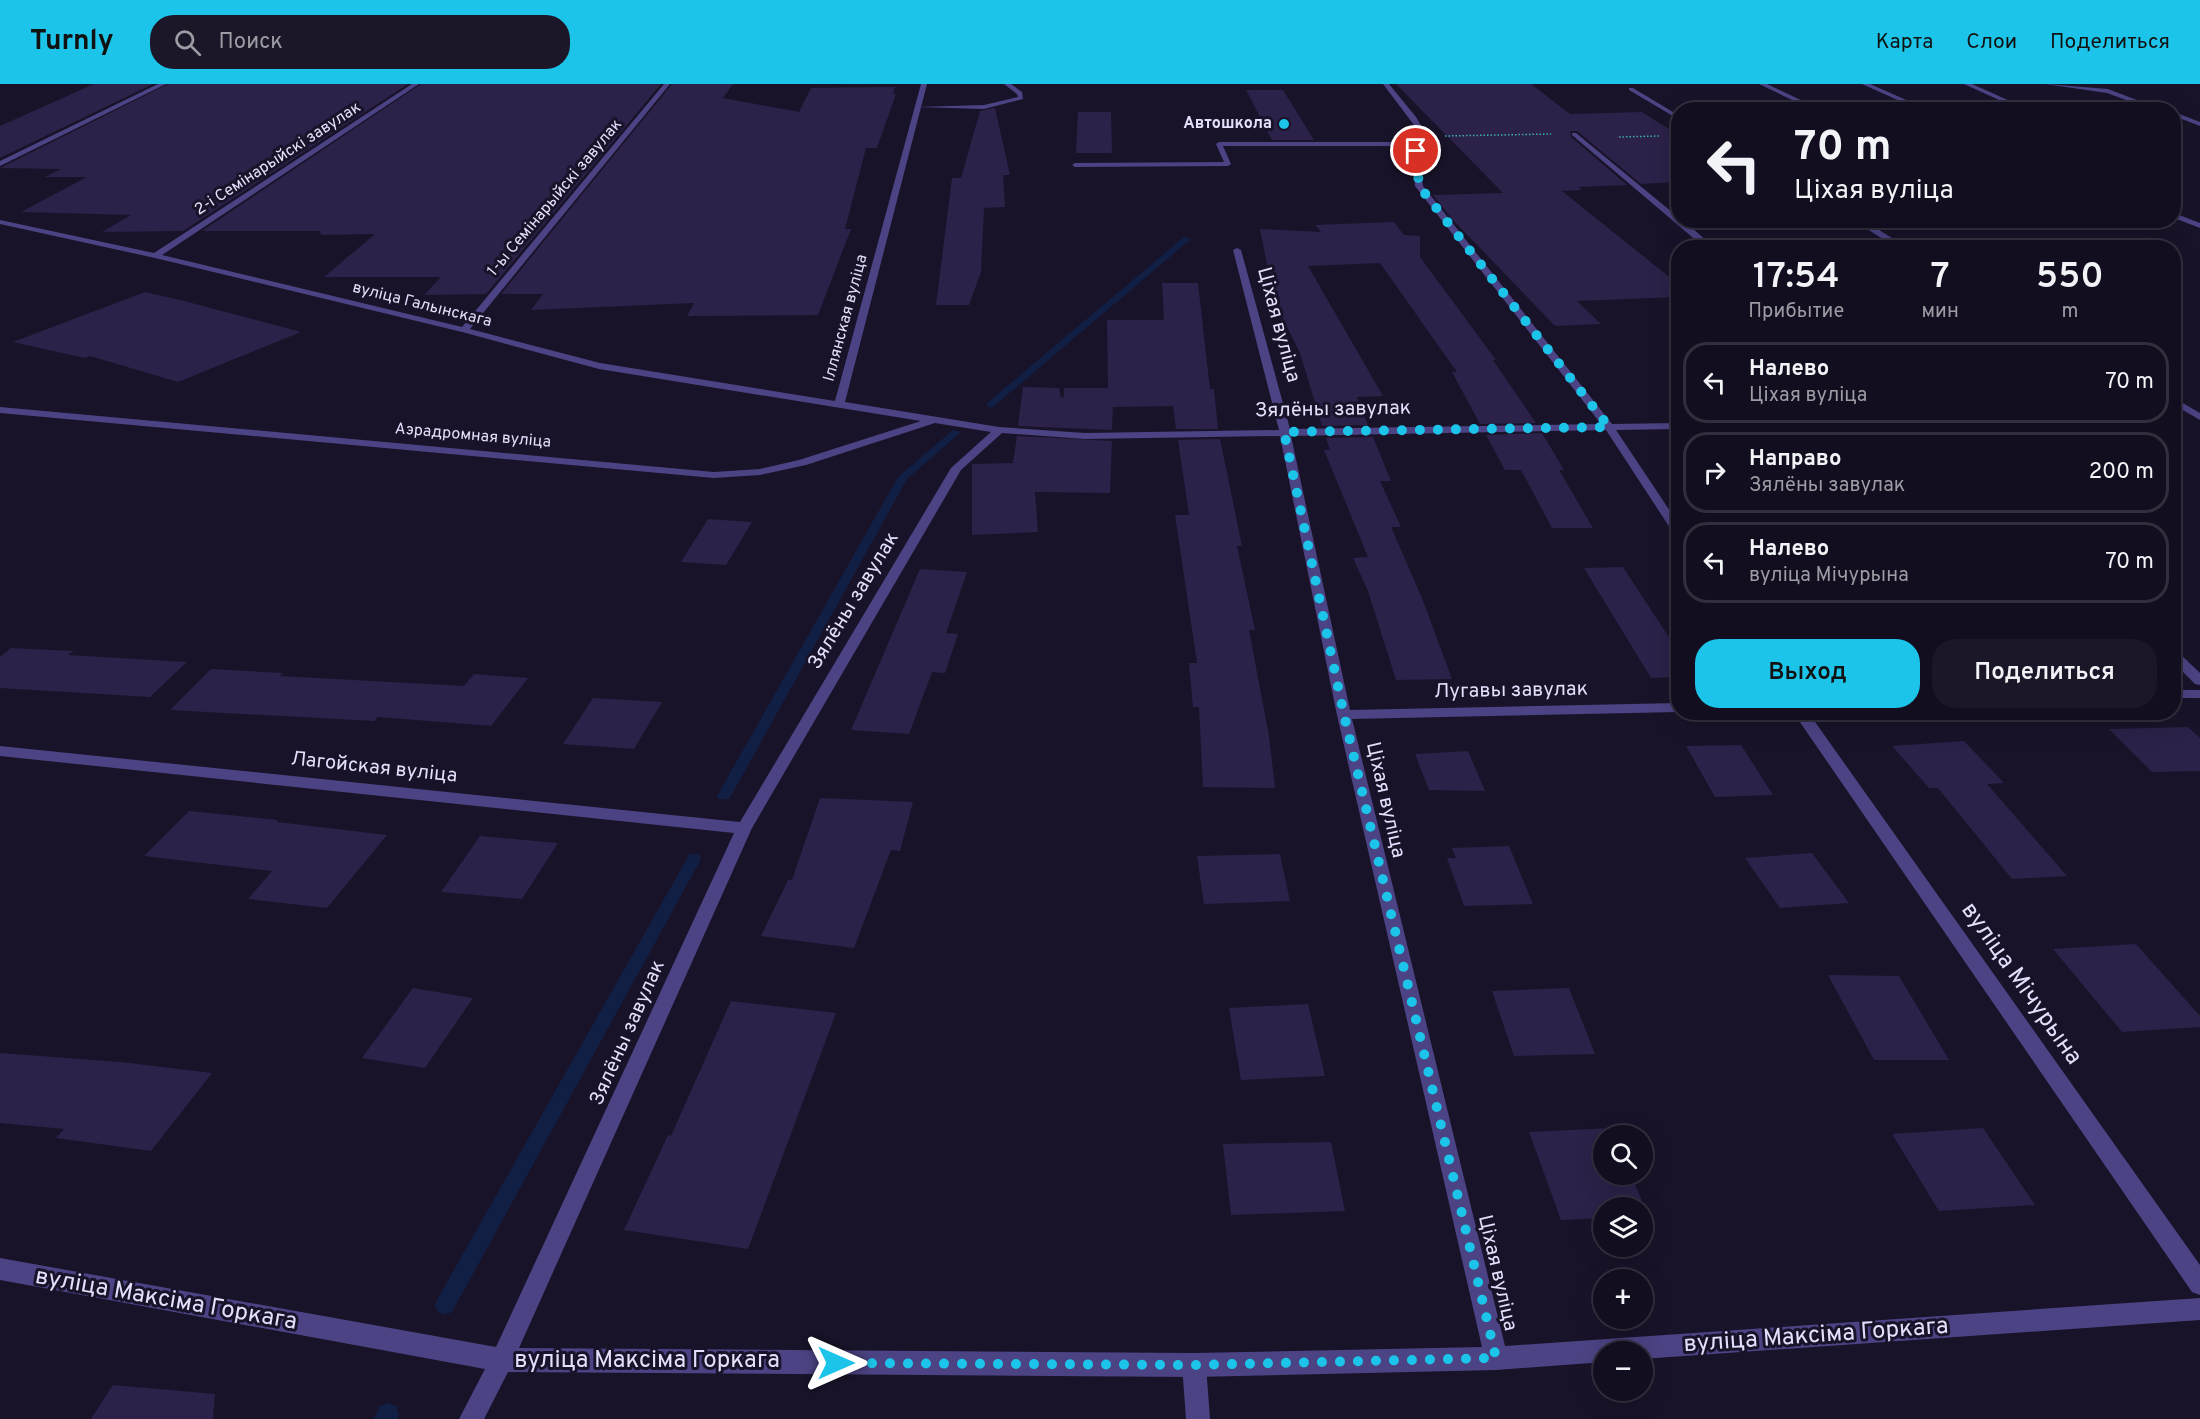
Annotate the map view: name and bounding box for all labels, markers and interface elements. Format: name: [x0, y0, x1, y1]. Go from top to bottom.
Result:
search box: [150, 15, 570, 69]
text: Turnly: [30, 24, 114, 60]
icon: search: [171, 26, 204, 59]
text: Поиск: [219, 29, 283, 56]
text: Карта: [1876, 29, 1933, 56]
text: Слои: [1966, 29, 2017, 56]
text: Поделиться: [2050, 29, 2170, 56]
street label: 2-і Семінарыйскі завулак: [191, 98, 365, 220]
place label: Автошкола: [1183, 114, 1272, 134]
street label: 1-ы Семінарыйскі завулак: [483, 115, 627, 281]
marker: Автошкола: [1277, 117, 1291, 131]
text: 70 m: [1794, 122, 1892, 175]
pin: [1390, 125, 1441, 176]
icon: left: [1695, 126, 1773, 204]
icon: arrive: [1399, 134, 1432, 167]
text: Ціхая вуліца: [1794, 174, 1954, 208]
street label: Іллянская вуліца: [819, 252, 873, 384]
text: 17:54: [1753, 255, 1840, 301]
text: 7: [1931, 255, 1950, 301]
text: 550: [2036, 255, 2104, 301]
street label: Ціхая вуліца: [1250, 264, 1306, 386]
street label: вуліца Галынскага: [350, 278, 494, 332]
text: Прибытие: [1748, 299, 1844, 325]
text: мин: [1921, 299, 1959, 325]
text: m: [2061, 299, 2078, 325]
text: Налево: [1749, 356, 1829, 383]
icon: left: [1698, 366, 1731, 399]
text: 70 m: [2105, 369, 2154, 396]
text: Ціхая вуліца: [1749, 383, 1867, 409]
street label: Зялёны завулак: [1255, 396, 1411, 424]
street label: Аэрадромная вуліца: [394, 419, 552, 453]
text: Направо: [1749, 446, 1841, 473]
icon: right: [1698, 456, 1731, 489]
text: 200 m: [2089, 459, 2154, 486]
text: Зялёны завулак: [1749, 473, 1905, 499]
street label: Зялёны завулак: [803, 527, 905, 675]
text: Налево: [1749, 536, 1829, 563]
icon: left: [1698, 546, 1731, 579]
text: 70 m: [2105, 549, 2154, 576]
text: вуліца Мічурына: [1749, 563, 1909, 589]
button: Выход: [1695, 639, 1920, 708]
button: Поделиться: [1932, 639, 2157, 708]
street label: Лугавы завулак: [1434, 677, 1588, 705]
street label: Ціхая вуліца: [1359, 739, 1411, 861]
street label: Лагойская вуліца: [290, 746, 458, 790]
street label: вуліца Мічурына: [1954, 897, 2088, 1071]
street label: Зялёны завулак: [584, 956, 672, 1110]
map controls: [1593, 1125, 1653, 1401]
button: search: [1593, 1125, 1653, 1185]
button: layers: [1593, 1197, 1653, 1257]
street label: Ціхая вуліца: [1471, 1212, 1523, 1334]
street label: вуліца Максіма Горкага: [33, 1262, 299, 1338]
button: +: [1593, 1269, 1653, 1329]
street label: вуліца Максіма Горкага: [1682, 1312, 1950, 1360]
position arrow: [804, 1331, 868, 1395]
button: −: [1593, 1341, 1653, 1401]
street label: вуліца Максіма Горкага: [514, 1346, 780, 1376]

